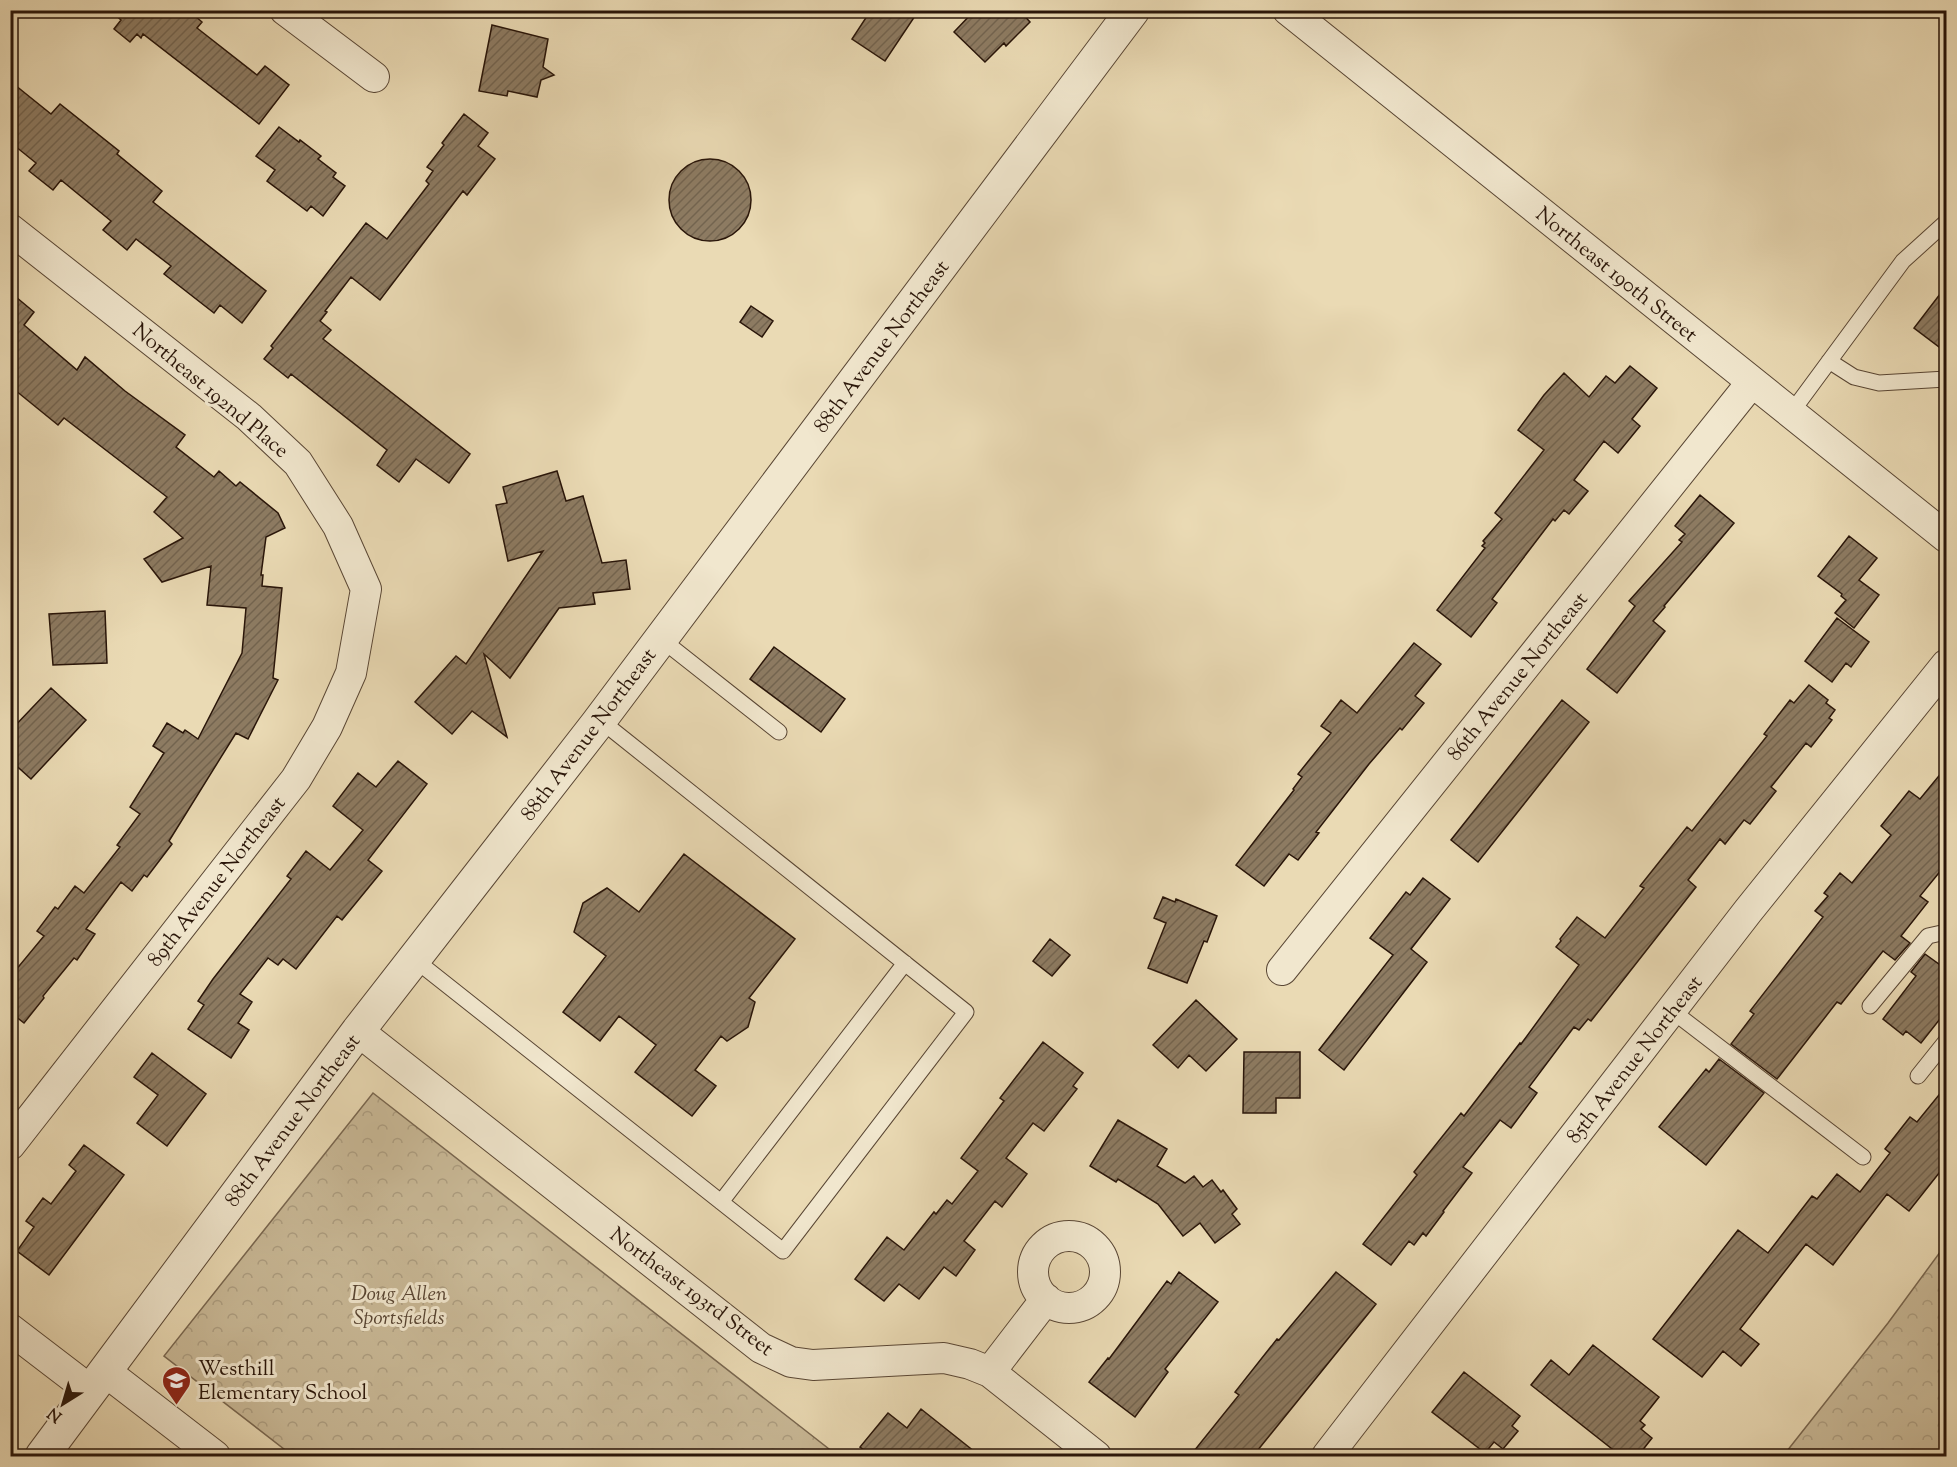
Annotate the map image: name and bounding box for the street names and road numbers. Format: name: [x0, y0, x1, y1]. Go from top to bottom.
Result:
street label: Northeast 190th Street: [1528, 201, 1703, 350]
street label: 88th Avenue Northeast: [808, 254, 958, 440]
street label: Northeast 192nd Place: [125, 317, 295, 466]
street label: 86th Avenue Northeast: [1441, 586, 1596, 768]
street label: 88th Avenue Northeast: [515, 642, 665, 828]
street label: 89th Avenue Northeast: [141, 791, 294, 974]
street label: 85th Avenue Northeast: [1560, 970, 1711, 1151]
street label: 88th Avenue Northeast: [219, 1028, 369, 1214]
street label: Northeast 193rd Street: [603, 1221, 779, 1364]

